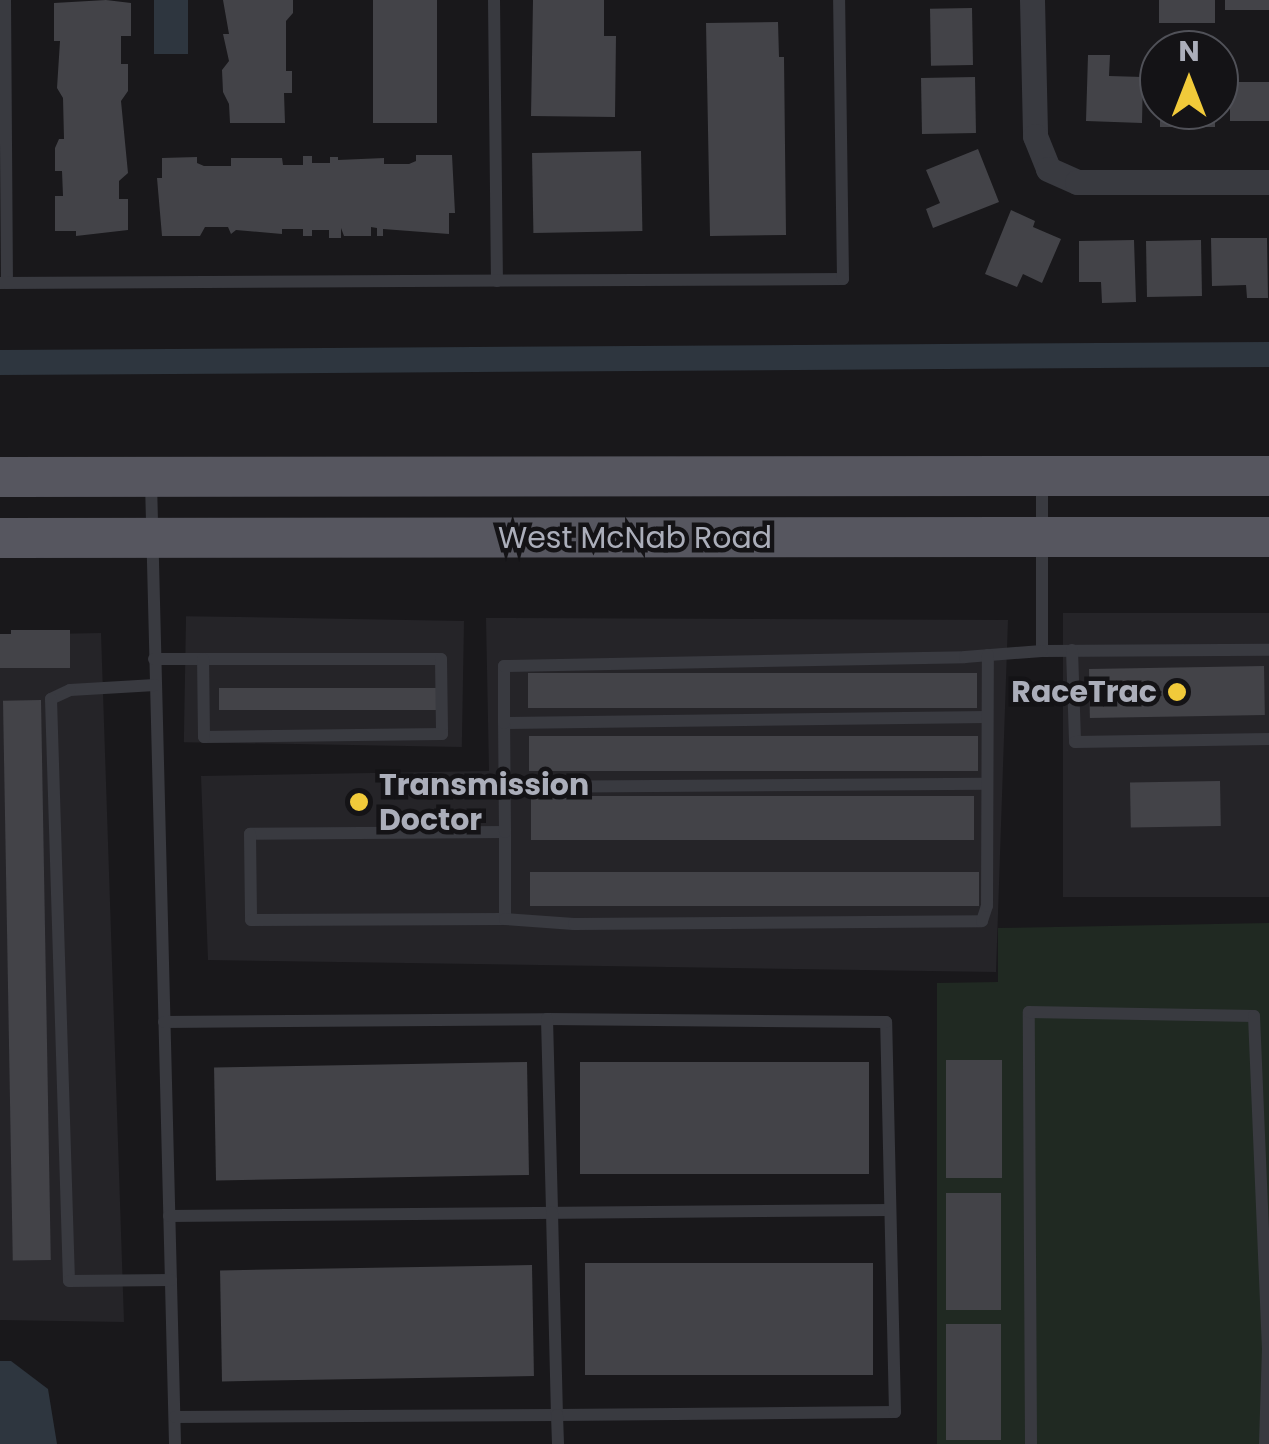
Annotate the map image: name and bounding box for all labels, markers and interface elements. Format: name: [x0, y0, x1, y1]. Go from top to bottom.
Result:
north arrow: [1139, 30, 1239, 130]
text: N: [1178, 32, 1200, 71]
street label: West McNab Road: [498, 520, 772, 556]
place label: RaceTrac: [1011, 674, 1157, 710]
marker: RaceTrac: [1166, 681, 1188, 703]
place label: Transmission Doctor: [379, 767, 589, 838]
marker: Transmission Doctor: [348, 791, 370, 813]

